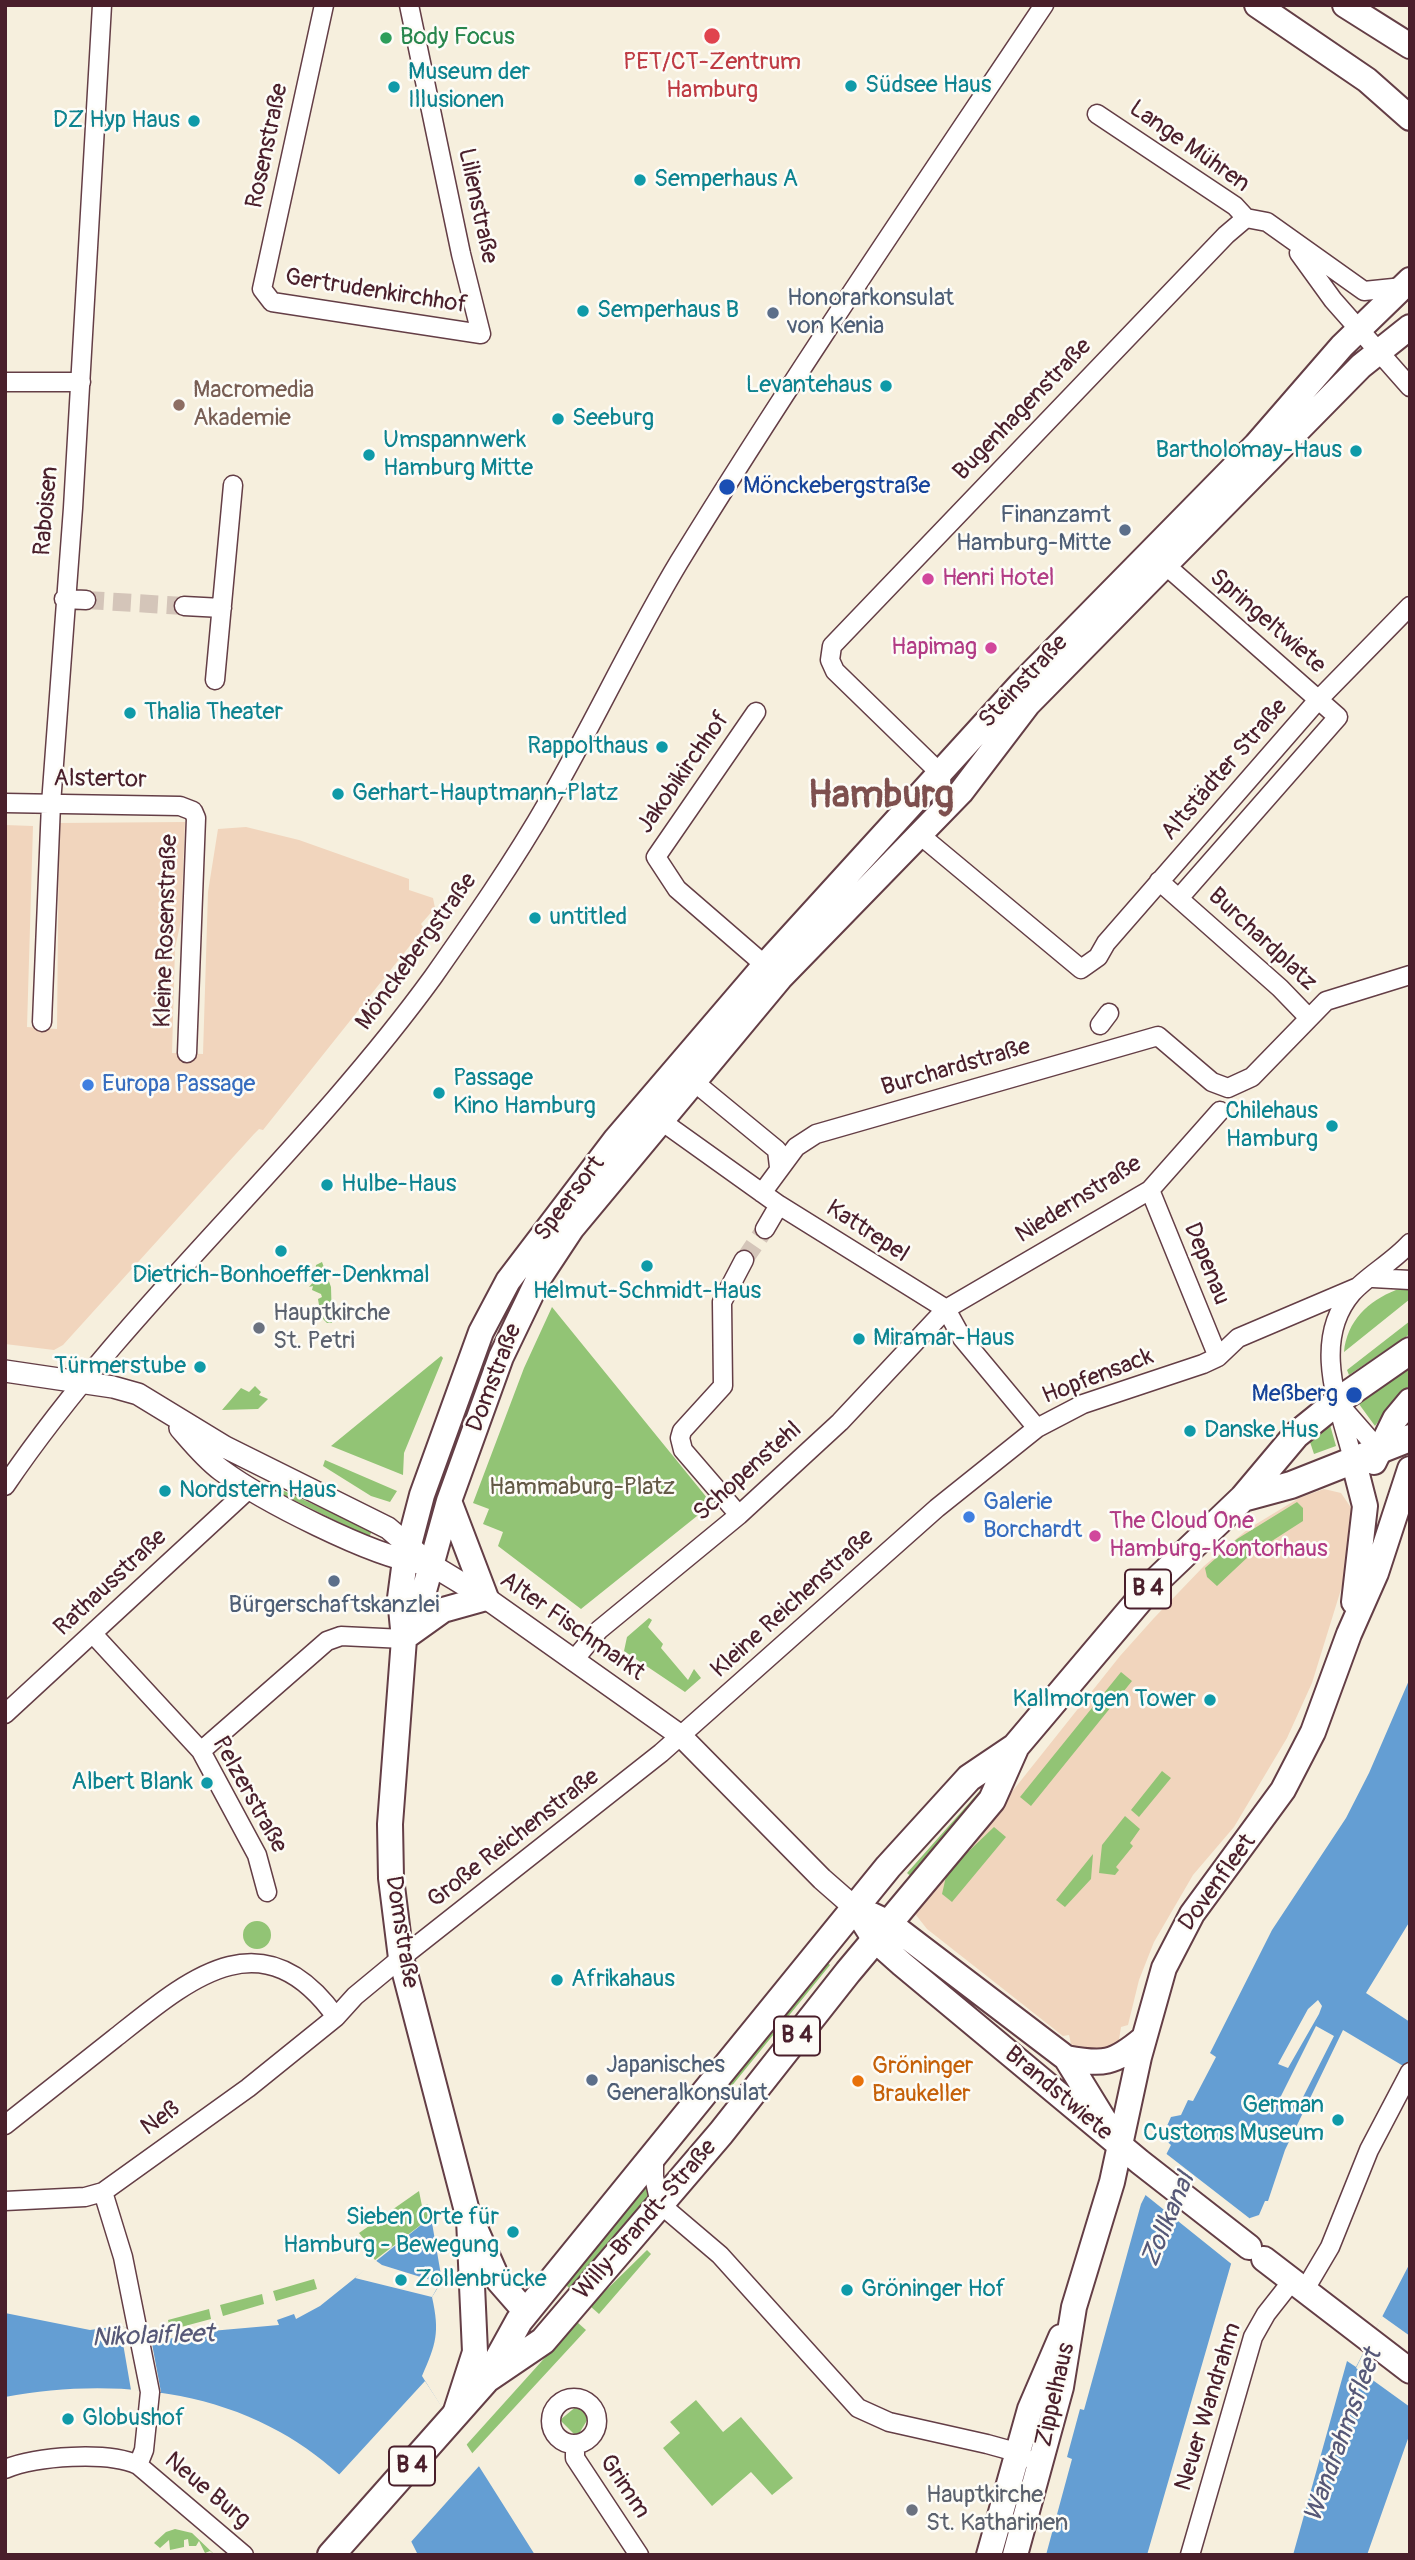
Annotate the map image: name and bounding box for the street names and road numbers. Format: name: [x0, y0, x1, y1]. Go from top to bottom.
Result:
street label: Rosenstraße: [241, 81, 295, 211]
street label: Lange Mühren: [1123, 95, 1255, 199]
street label: Lilienstraße: [451, 146, 503, 266]
street label: Gertrudenkirchhof: [283, 263, 469, 321]
street label: Bugenhagenstraße: [948, 333, 1098, 487]
street label: Raboisen: [29, 465, 65, 557]
street label: Springeltwiete: [1203, 564, 1331, 680]
street label: Steinstraße: [973, 629, 1075, 735]
street label: Altstädter Straße: [1156, 693, 1294, 847]
street label: Jakobikirchhof: [632, 707, 736, 839]
street label: Alstertor: [53, 765, 147, 795]
street label: Kleine Rosenstraße: [149, 834, 185, 1028]
street label: Mönckebergstraße: [350, 868, 484, 1036]
street label: Burchardplatz: [1202, 882, 1322, 998]
street label: Burchardstraße: [878, 1033, 1034, 1103]
street label: Niedernstraße: [1011, 1150, 1147, 1250]
street label: Speersort: [529, 1151, 611, 1247]
street label: Kattrepel: [820, 1195, 914, 1269]
street label: Depenau: [1177, 1219, 1235, 1309]
street label: Domstraße: [461, 1320, 529, 1436]
street label: Hopfensack: [1038, 1343, 1158, 1411]
street label: Schopenstehl: [688, 1416, 808, 1528]
street label: Rathausstraße: [49, 1523, 173, 1643]
street label: Kleine Reichenstraße: [705, 1523, 881, 1685]
street label: Alter Fischmarkt: [494, 1566, 650, 1688]
road number: B 4: [1125, 1570, 1171, 1608]
street label: Pelzerstraße: [205, 1732, 293, 1858]
street label: Große Reichenstraße: [422, 1763, 606, 1915]
street label: Dovenfleet: [1173, 1829, 1263, 1937]
street label: Domstraße: [378, 1874, 424, 1990]
road number: B 4: [774, 2016, 820, 2056]
street label: Brandstwiete: [998, 2040, 1118, 2148]
street label: Neß: [136, 2095, 186, 2143]
street label: Willy-Brandt-Straße: [569, 2134, 723, 2306]
street label: Neuer Wandrahm: [1170, 2319, 1248, 2495]
street label: Zippelhaus: [1030, 2340, 1082, 2450]
road number: B 4: [389, 2446, 435, 2486]
street label: Neue Burg: [158, 2447, 256, 2535]
street label: Grimm: [592, 2450, 656, 2524]

